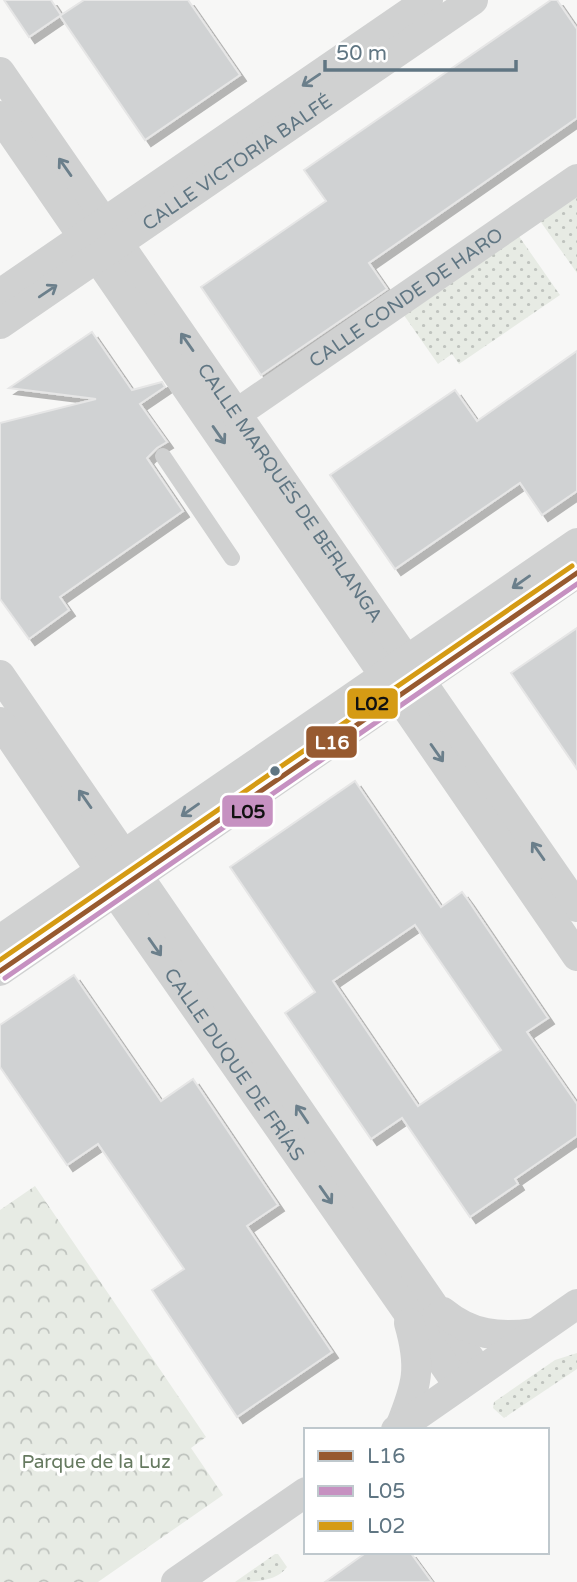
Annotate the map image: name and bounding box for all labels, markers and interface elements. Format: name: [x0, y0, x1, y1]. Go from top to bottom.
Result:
scale bar: [325, 28, 516, 72]
text: 50 m: [336, 41, 387, 66]
one-way arrow: [302, 73, 321, 87]
street label: CALLE VICTORIA BALFÉ: [138, 90, 336, 235]
one-way arrow: [58, 158, 72, 177]
street label: CALLE CONDE DE HARO: [305, 224, 507, 372]
one-way arrow: [38, 284, 57, 298]
one-way arrow: [180, 333, 194, 353]
street label: CALLE MARQUÉS DE BERLANGA: [193, 359, 387, 627]
one-way arrow: [212, 425, 226, 445]
one-way arrow: [512, 575, 531, 589]
line badge: L02: [346, 687, 399, 720]
text: L02: [355, 693, 389, 715]
line badge: L16: [305, 725, 358, 759]
text: L16: [315, 732, 349, 754]
one-way arrow: [430, 743, 444, 762]
unlabelled marker: [268, 764, 282, 778]
one-way arrow: [78, 790, 92, 809]
line badge: L05: [221, 794, 274, 828]
text: L05: [231, 801, 265, 823]
one-way arrow: [181, 803, 200, 817]
one-way arrow: [531, 842, 545, 861]
one-way arrow: [148, 937, 162, 956]
street label: CALLE DUQUE DE FRÍAS: [159, 964, 309, 1165]
one-way arrow: [295, 1105, 309, 1124]
one-way arrow: [319, 1185, 333, 1204]
legend: [304, 1428, 549, 1554]
text: L16: [367, 1444, 405, 1469]
park label: Parque de la Luz: [21, 1451, 171, 1473]
text: L05: [367, 1479, 405, 1504]
text: L02: [367, 1514, 405, 1539]

